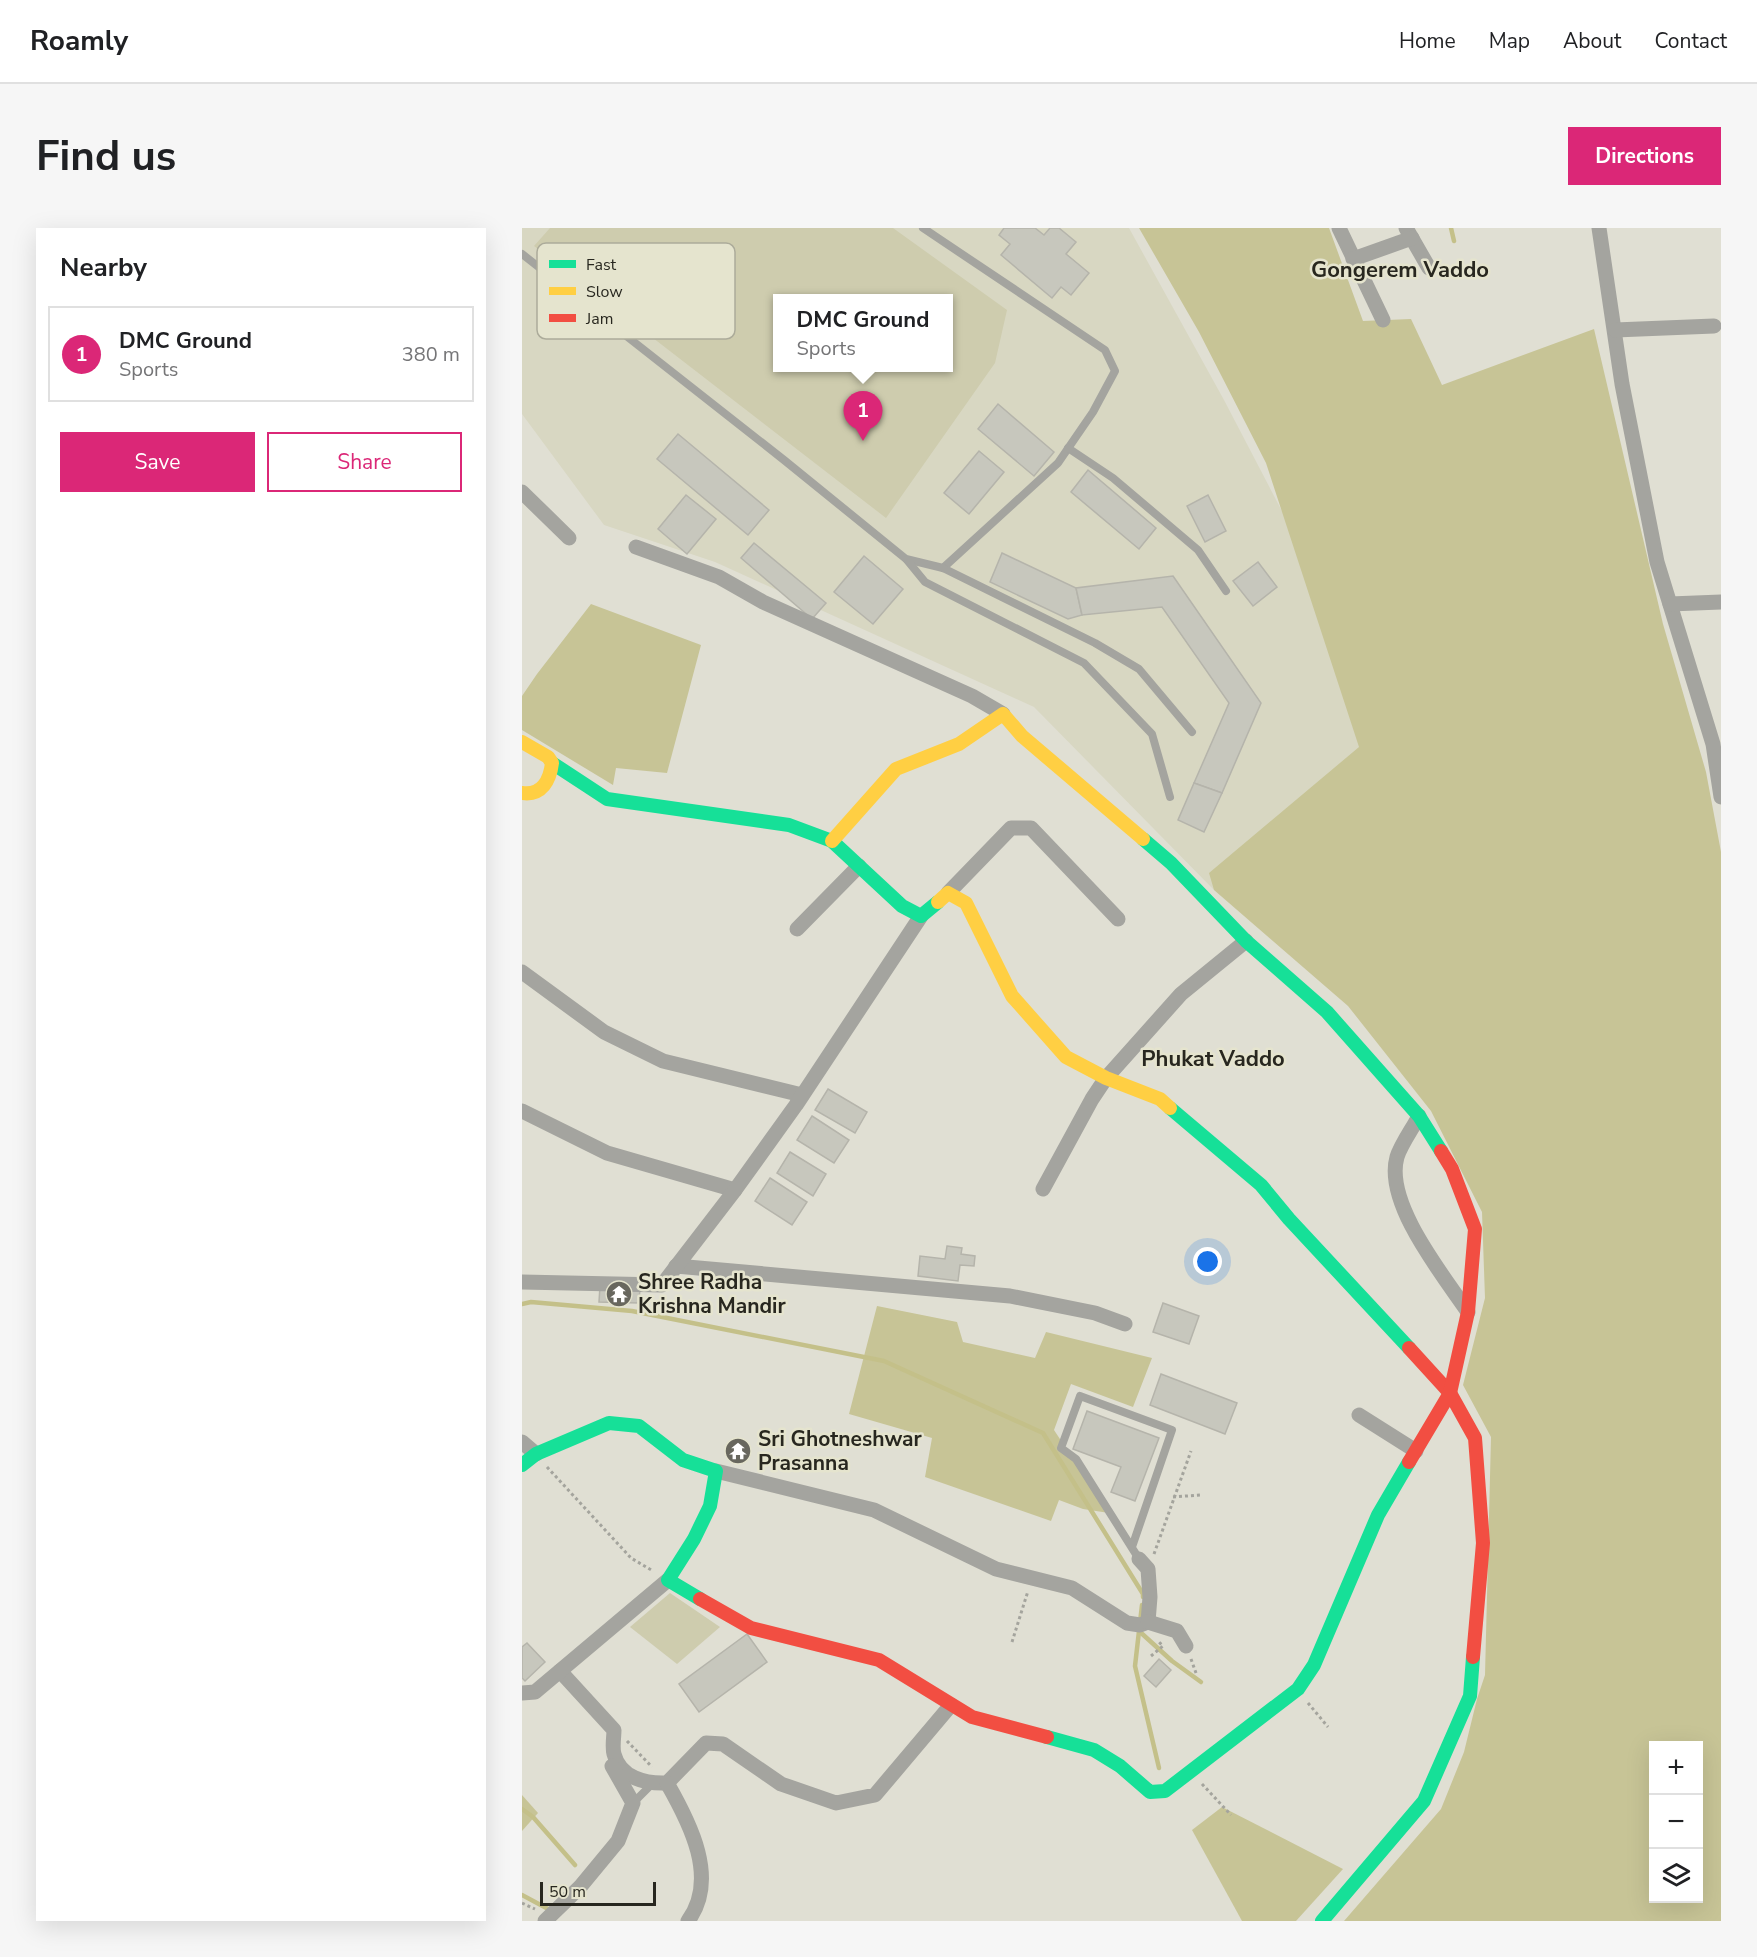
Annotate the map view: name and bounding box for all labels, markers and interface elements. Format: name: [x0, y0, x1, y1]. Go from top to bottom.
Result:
text: Roamly: [30, 22, 128, 60]
text: Home: [1399, 27, 1456, 55]
text: Map: [1489, 27, 1530, 55]
text: About: [1563, 27, 1621, 55]
text: Contact: [1654, 27, 1727, 55]
button: Directions: [1568, 127, 1721, 185]
text: Find us: [36, 128, 176, 185]
legend: [537, 243, 735, 339]
text: Nearby: [60, 250, 147, 285]
text: Fast: [586, 254, 617, 276]
district label: Gongerem Vaddo: [1311, 255, 1489, 285]
text: Slow: [586, 281, 623, 303]
popup: [773, 294, 953, 372]
text: DMC Ground: [797, 305, 929, 335]
text: Jam: [585, 308, 613, 330]
text: DMC Ground: [119, 326, 252, 356]
text: Sports: [797, 335, 856, 362]
text: 1: [76, 341, 88, 368]
text: 380 m: [402, 341, 460, 368]
text: Sports: [119, 356, 178, 383]
pin: 1: [844, 392, 882, 441]
button: Save: [60, 432, 255, 492]
button: Share: [267, 432, 462, 492]
district label: Phukat Vaddo: [1141, 1044, 1285, 1074]
your location: [1193, 1247, 1222, 1276]
place label: Shree Radha Krishna Mandir: [638, 1268, 786, 1320]
temple icon: Shree Radha Krishna Mandir: [604, 1279, 634, 1309]
place label: Sri Ghotneshwar Prasanna: [758, 1425, 923, 1477]
temple icon: Sri Ghotneshwar Prasanna: [723, 1436, 753, 1466]
map controls: [1649, 1741, 1703, 1903]
button: +: [1649, 1741, 1703, 1795]
button: −: [1649, 1795, 1703, 1849]
button: layers: [1649, 1849, 1703, 1903]
scale bar: [540, 1879, 656, 1906]
text: 50 m: [549, 1881, 586, 1903]

